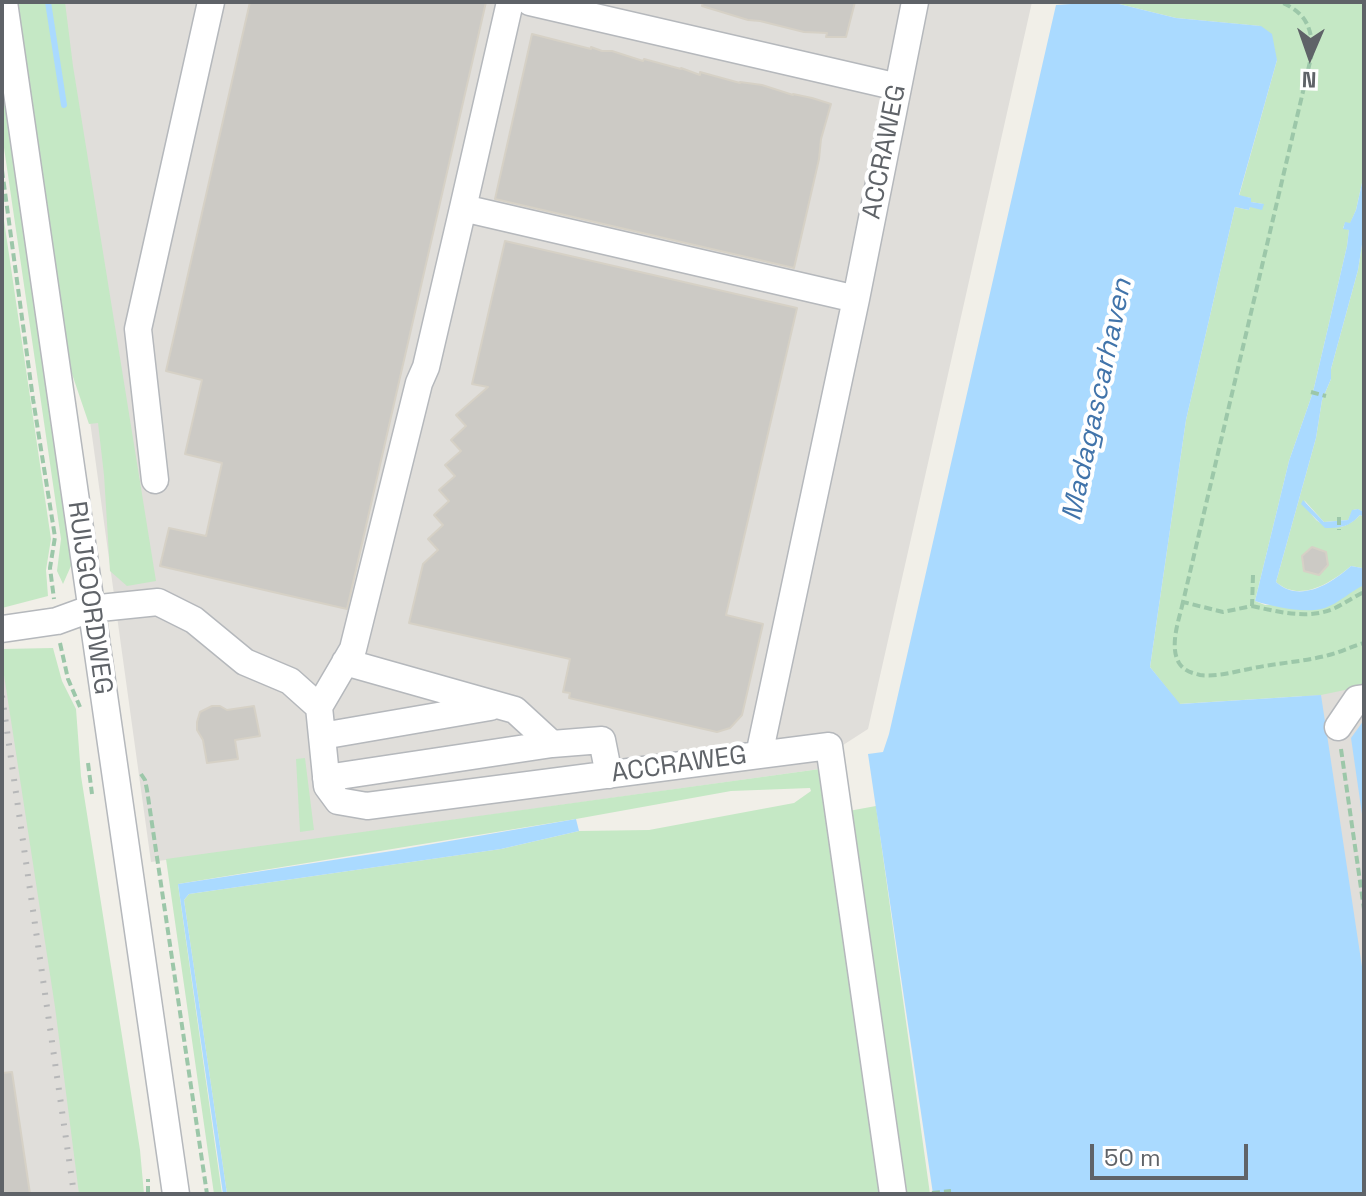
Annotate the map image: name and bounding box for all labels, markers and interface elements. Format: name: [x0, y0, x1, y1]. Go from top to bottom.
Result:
north arrow: [1270, 16, 1350, 96]
text: N: [1301, 66, 1317, 94]
street label: ACCRAWEG: [857, 82, 913, 222]
water label: Madagascarhaven: [1056, 276, 1140, 524]
street label: RUIJGOORDWEG: [60, 499, 118, 697]
street label: ACCRAWEG: [609, 740, 749, 790]
scale bar: [1094, 1128, 1252, 1178]
text: 50 m: [1104, 1142, 1161, 1173]

